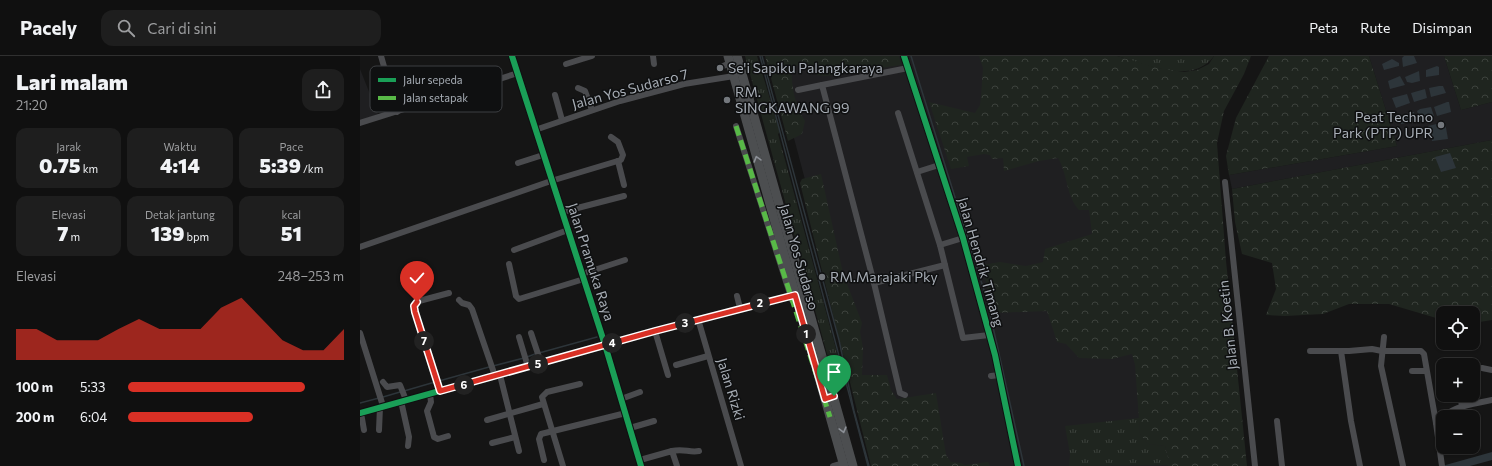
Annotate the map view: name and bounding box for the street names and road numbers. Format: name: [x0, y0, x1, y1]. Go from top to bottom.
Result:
street label: Jalan Yos Sudarso 7: [570, 65, 690, 112]
street label: Jalan Hendrik Timang: [955, 195, 1008, 329]
street label: Jalan Pramuka Raya: [564, 201, 619, 323]
street label: Jalan Yos Sudarso: [776, 202, 823, 312]
street label: Jalan B. Koetin: [1214, 279, 1241, 371]
street label: Jalan Rizki: [714, 356, 749, 422]

